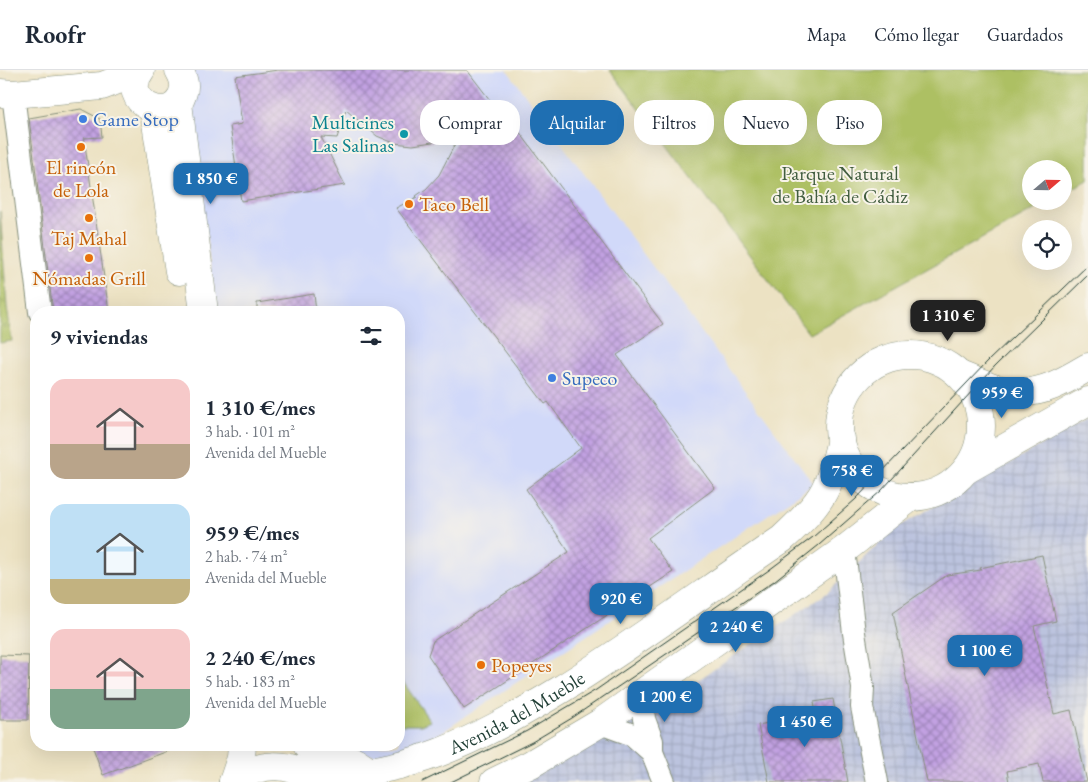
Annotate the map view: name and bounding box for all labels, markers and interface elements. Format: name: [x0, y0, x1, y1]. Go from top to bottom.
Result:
text: Roofr: [25, 19, 86, 50]
text: Mapa: [807, 23, 846, 46]
text: Cómo llegar: [874, 23, 959, 46]
text: Guardados: [987, 23, 1063, 46]
chip: Comprar: [420, 100, 520, 145]
chip: Alquilar: [530, 100, 624, 145]
chip: Filtros: [634, 100, 714, 145]
chip: Nuevo: [724, 100, 807, 145]
chip: Piso: [817, 100, 882, 145]
place label: Game Stop: [93, 106, 179, 132]
place label: Multicines Las Salinas: [312, 109, 394, 158]
marker: Game Stop: [77, 113, 89, 125]
marker: Multicines Las Salinas: [398, 128, 410, 140]
marker: El rincón de Lola: [75, 141, 87, 153]
place label: El rincón de Lola: [46, 154, 117, 203]
park label: Parque Natural de Bahía de Cádiz: [772, 160, 908, 209]
north arrow: [1022, 160, 1072, 210]
map controls: [1022, 160, 1072, 270]
pin: 1 850 €: [165, 162, 257, 205]
text: 1 850 €: [184, 168, 238, 189]
place label: Taco Bell: [419, 191, 489, 217]
marker: Taco Bell: [403, 198, 415, 210]
marker: Taj Mahal: [83, 212, 95, 224]
button: locate: [1022, 220, 1072, 270]
place label: Taj Mahal: [51, 225, 127, 251]
marker: Nómadas Grill: [83, 252, 95, 264]
place label: Nómadas Grill: [32, 265, 146, 291]
pin: 1 310 €: [902, 300, 994, 342]
text: 1 310 €: [921, 305, 975, 326]
icon: filters: [357, 322, 385, 350]
text: 9 viviendas: [50, 323, 148, 350]
place label: Supeco: [562, 365, 618, 391]
marker: Supeco: [546, 372, 558, 384]
pin: 959 €: [967, 376, 1037, 419]
text: 959 €: [982, 382, 1023, 403]
text: 1 310 €/mes: [205, 394, 315, 421]
icon: home: [90, 399, 150, 459]
text: 3 hab. · 101 m²: [205, 421, 295, 442]
text: Avenida del Mueble: [205, 442, 326, 463]
pin: 758 €: [817, 454, 887, 497]
text: 758 €: [832, 460, 873, 481]
text: 959 €/mes: [205, 519, 299, 546]
icon: home: [90, 524, 150, 584]
text: 2 hab. · 74 m²: [205, 546, 287, 567]
text: Avenida del Mueble: [205, 567, 326, 588]
pin: 920 €: [586, 582, 656, 625]
text: 920 €: [601, 588, 642, 609]
pin: 2 240 €: [690, 610, 782, 653]
text: 2 240 €: [709, 616, 763, 637]
pin: 1 100 €: [939, 634, 1031, 677]
text: 1 100 €: [958, 640, 1012, 661]
text: 2 240 €/mes: [205, 644, 315, 671]
icon: home: [90, 649, 150, 709]
place label: Popeyes: [491, 652, 552, 678]
marker: Popeyes: [475, 659, 487, 671]
street label: Avenida del Mueble: [444, 665, 590, 761]
text: 5 hab. · 183 m²: [205, 671, 295, 692]
pin: 1 200 €: [619, 680, 711, 723]
text: 1 200 €: [638, 686, 692, 707]
text: Avenida del Mueble: [205, 692, 326, 713]
pin: 1 450 €: [759, 706, 851, 748]
text: 1 450 €: [778, 711, 832, 732]

